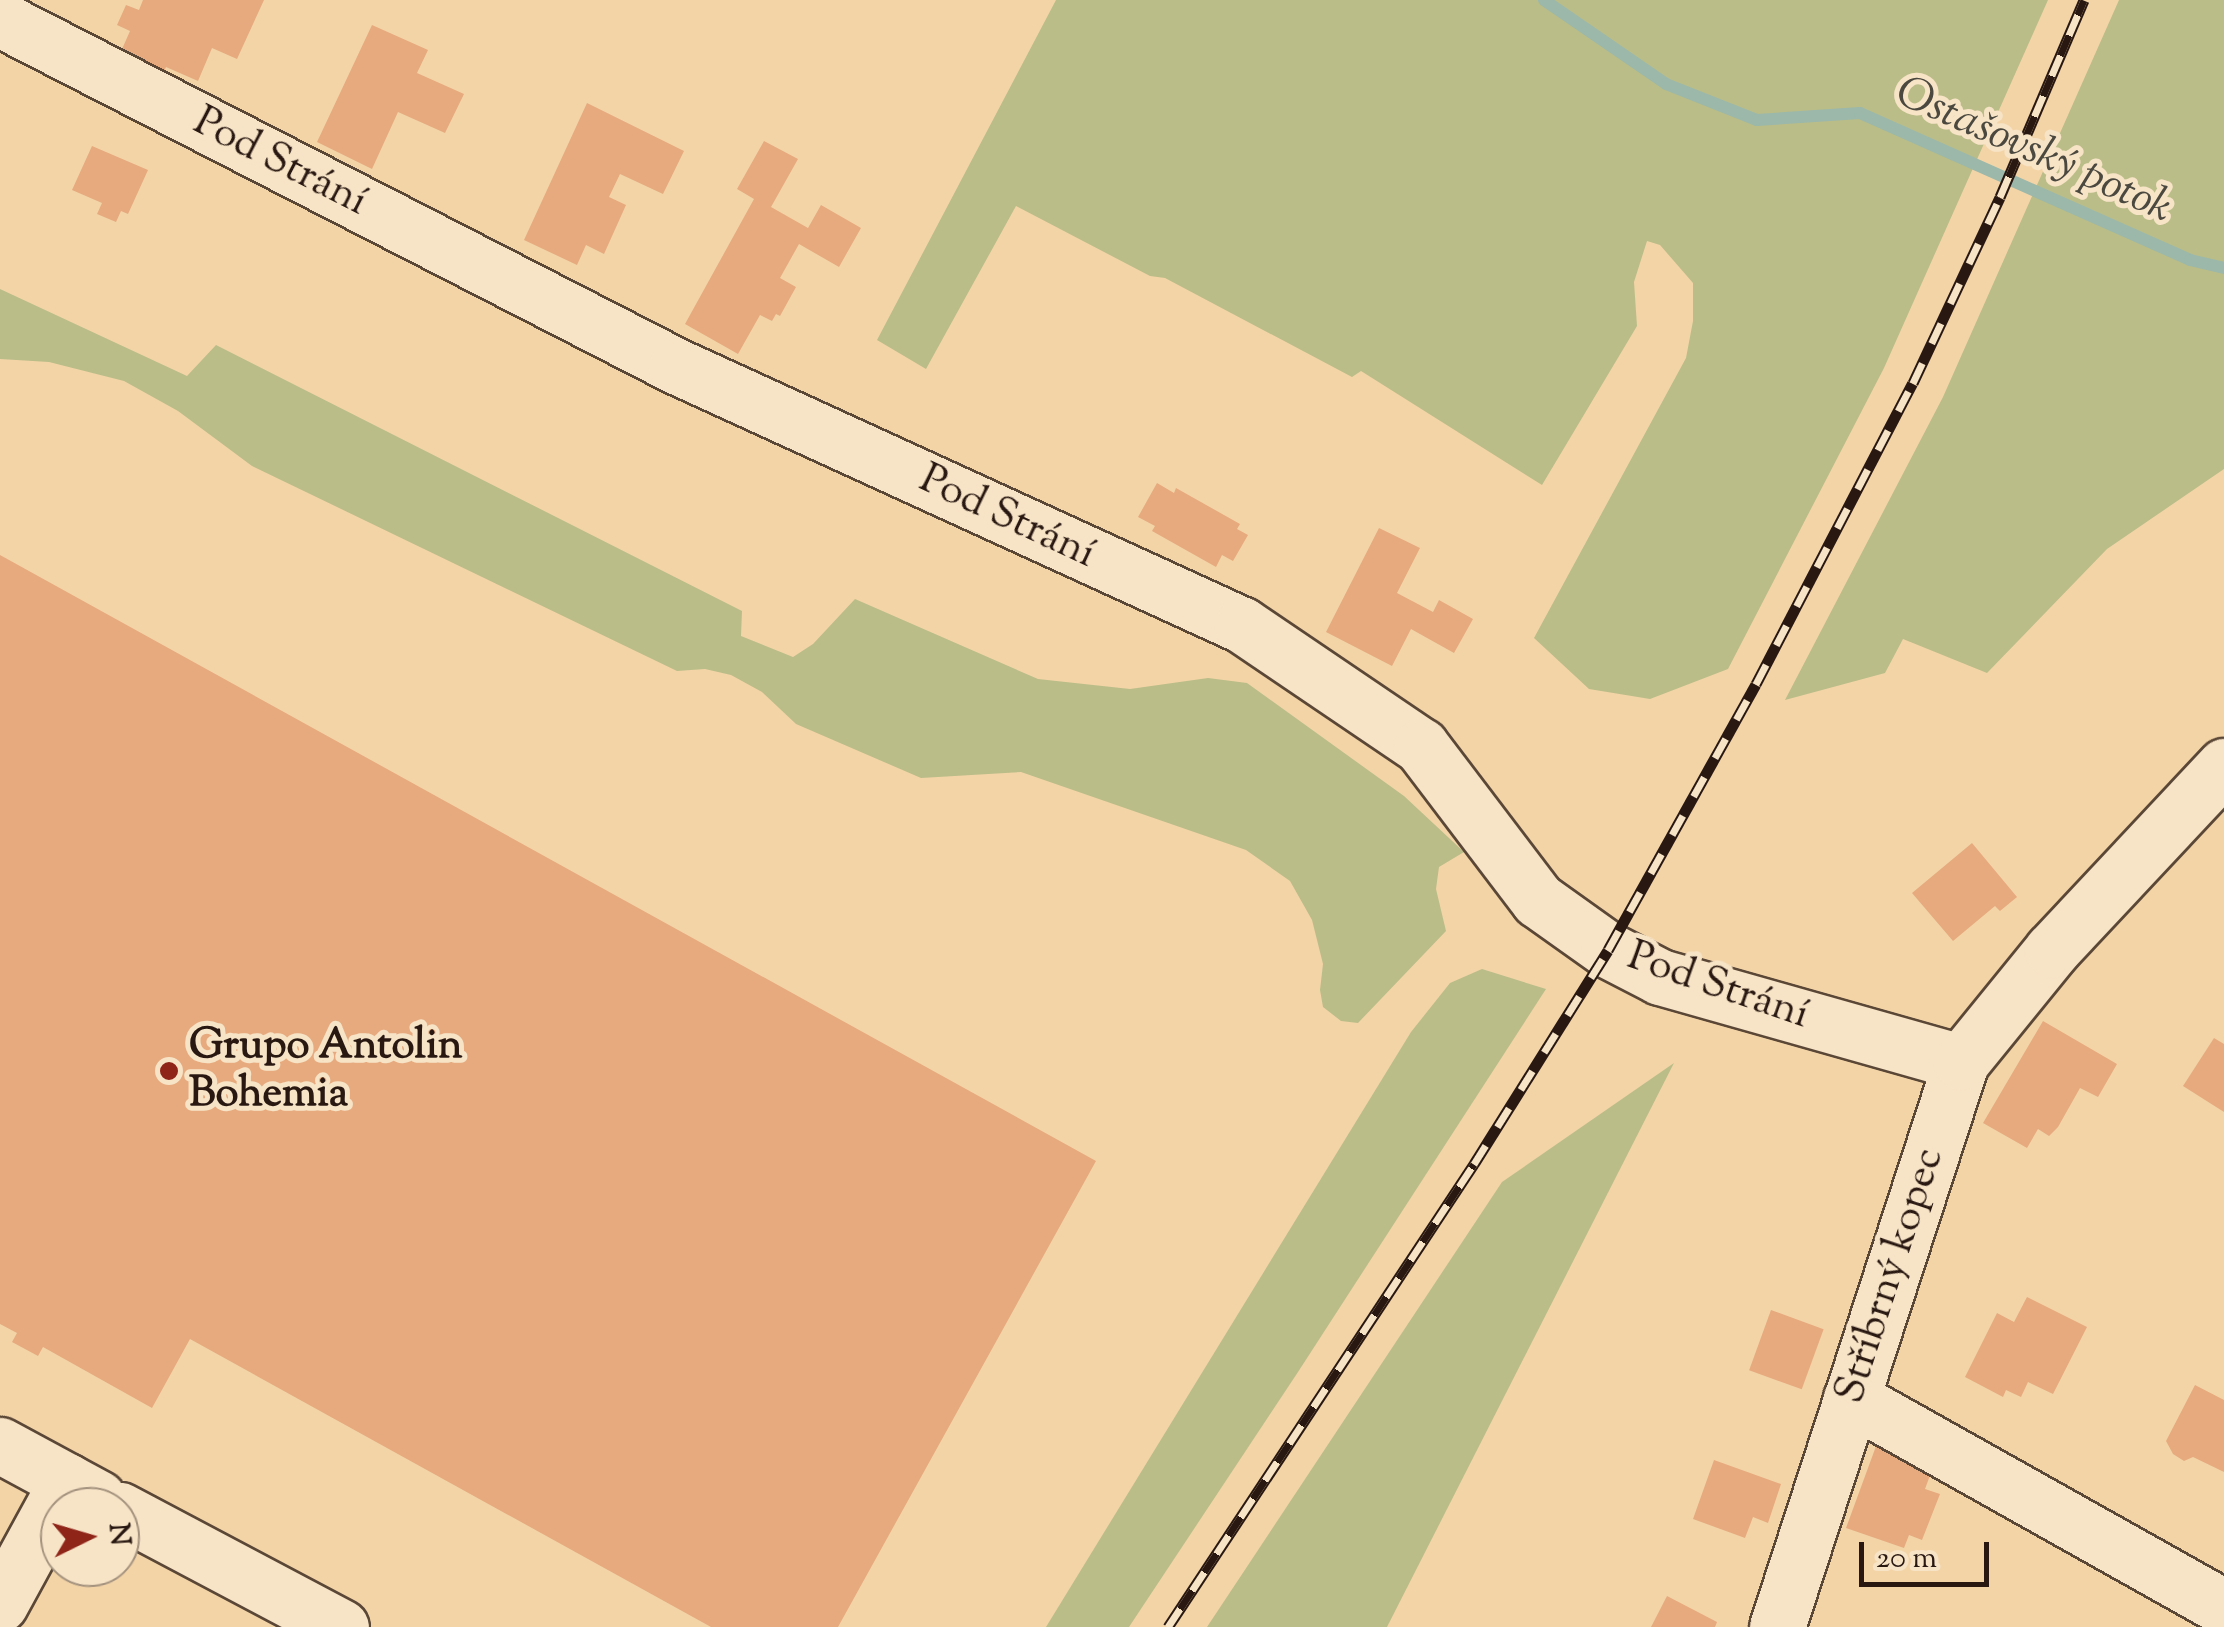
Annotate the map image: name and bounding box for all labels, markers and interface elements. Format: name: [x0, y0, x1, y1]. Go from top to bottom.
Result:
water label: Ostašovský potok: [1886, 67, 2180, 237]
street label: Pod Strání: [184, 98, 376, 228]
street label: Pod Strání: [911, 455, 1103, 581]
street label: Pod Strání: [1621, 932, 1815, 1042]
place label: Grupo Antolin Bohemia: [189, 1022, 463, 1120]
marker: Grupo Antolin Bohemia: [158, 1060, 180, 1082]
street label: Stříbrný kopec: [1826, 1142, 1956, 1410]
north arrow: [40, 1487, 140, 1587]
text: N: [97, 1522, 139, 1547]
scale bar: [1864, 1522, 1994, 1584]
text: 20 m: [1876, 1538, 1937, 1581]

